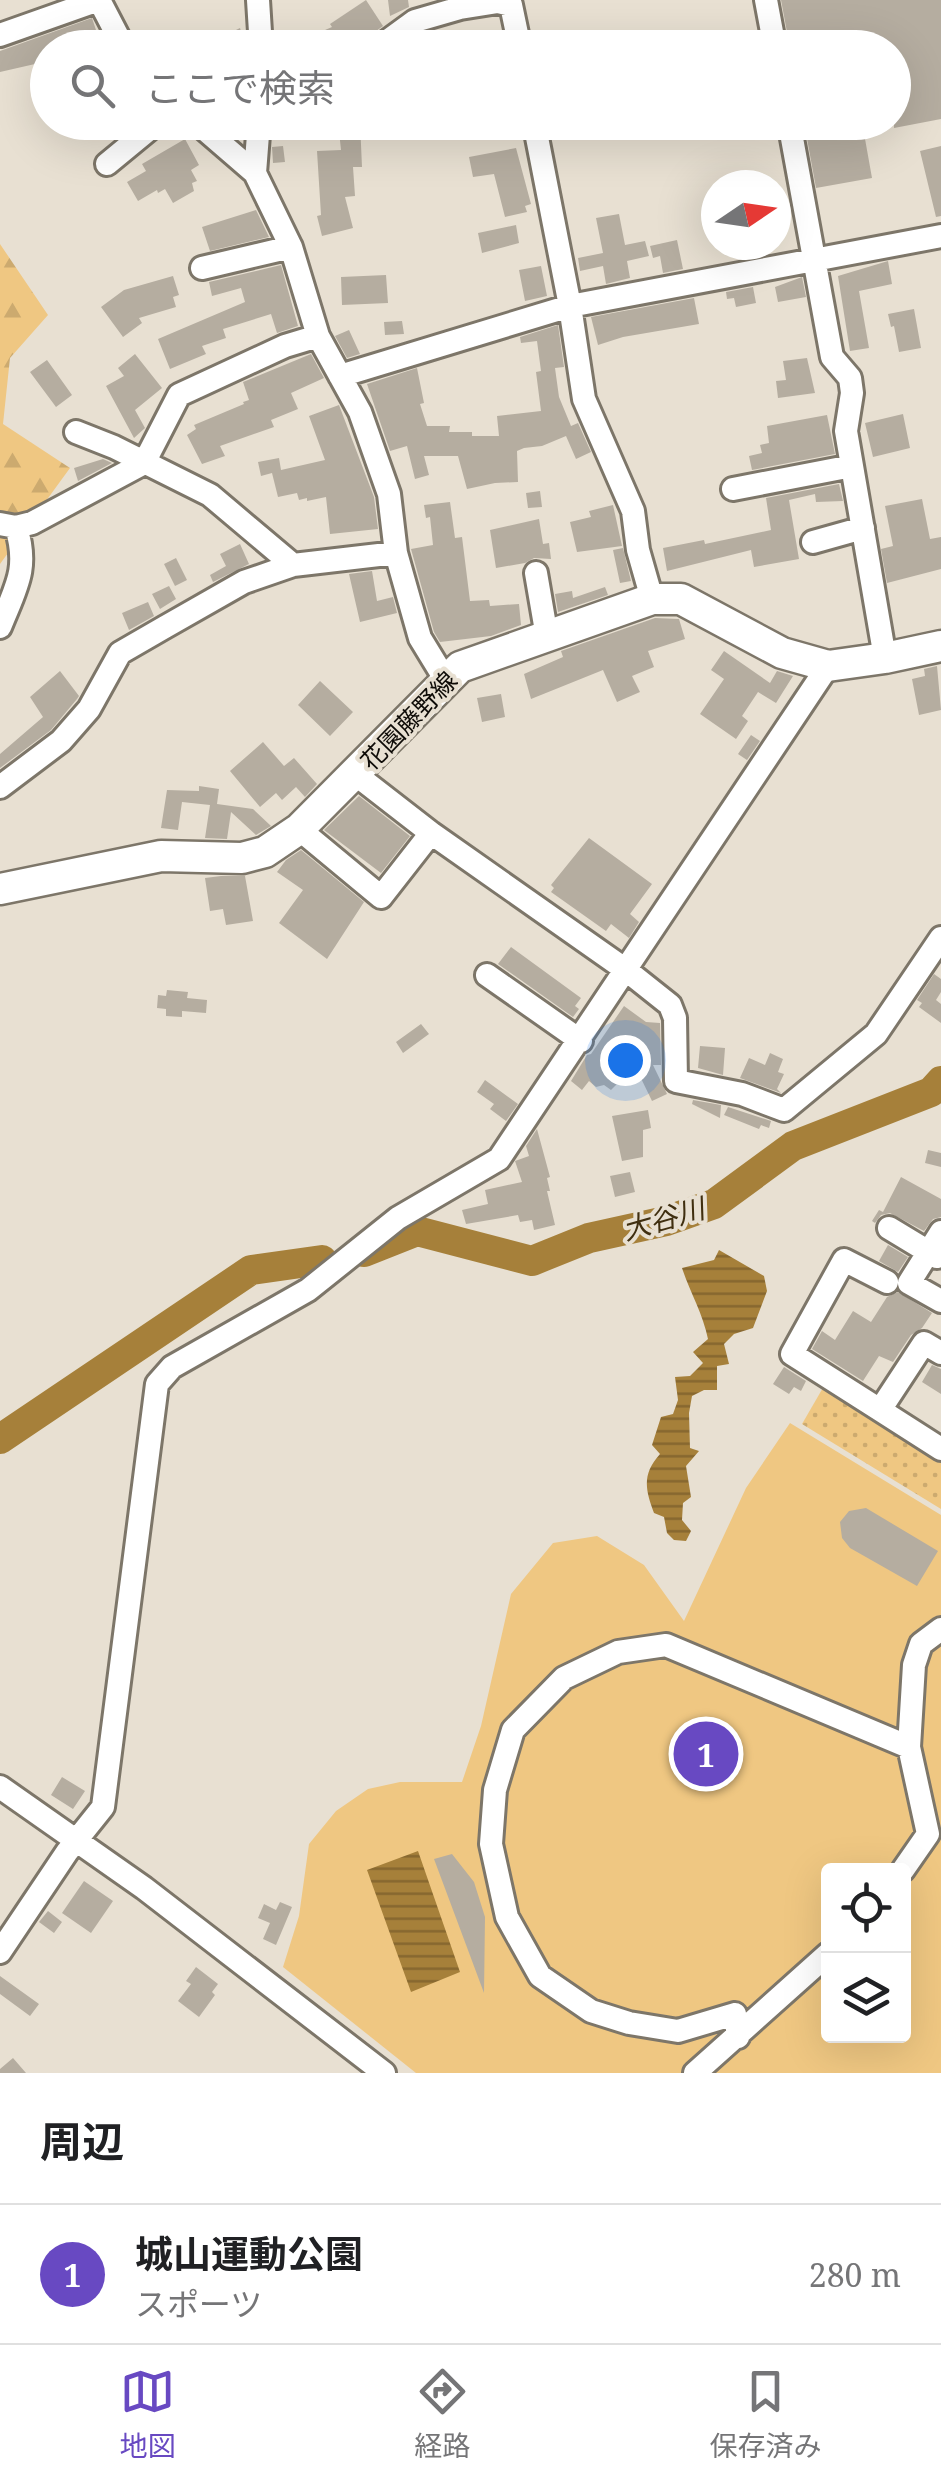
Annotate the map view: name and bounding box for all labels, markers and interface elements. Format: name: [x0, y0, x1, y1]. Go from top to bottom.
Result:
search box: [30, 30, 911, 140]
icon: search: [65, 58, 120, 113]
text: ここで検索: [145, 61, 335, 113]
north arrow: [701, 170, 791, 260]
street label: 花園藤野線: [352, 663, 464, 777]
your location: [600, 1035, 651, 1086]
water label: 大谷川: [617, 1187, 711, 1248]
pin: 1: [674, 1716, 738, 1792]
map controls: [821, 1863, 911, 2043]
button: locate: [821, 1863, 911, 1953]
button: layers: [821, 1953, 911, 2043]
text: 周辺: [40, 2112, 124, 2169]
text: 城山運動公園: [135, 2227, 363, 2279]
text: 1: [63, 2253, 82, 2296]
text: 280 m: [809, 2253, 901, 2296]
text: スポーツ: [135, 2282, 262, 2325]
tab: 地図: [119, 2364, 176, 2464]
tab: 経路: [414, 2364, 471, 2464]
tab: 保存済み: [709, 2364, 822, 2464]

